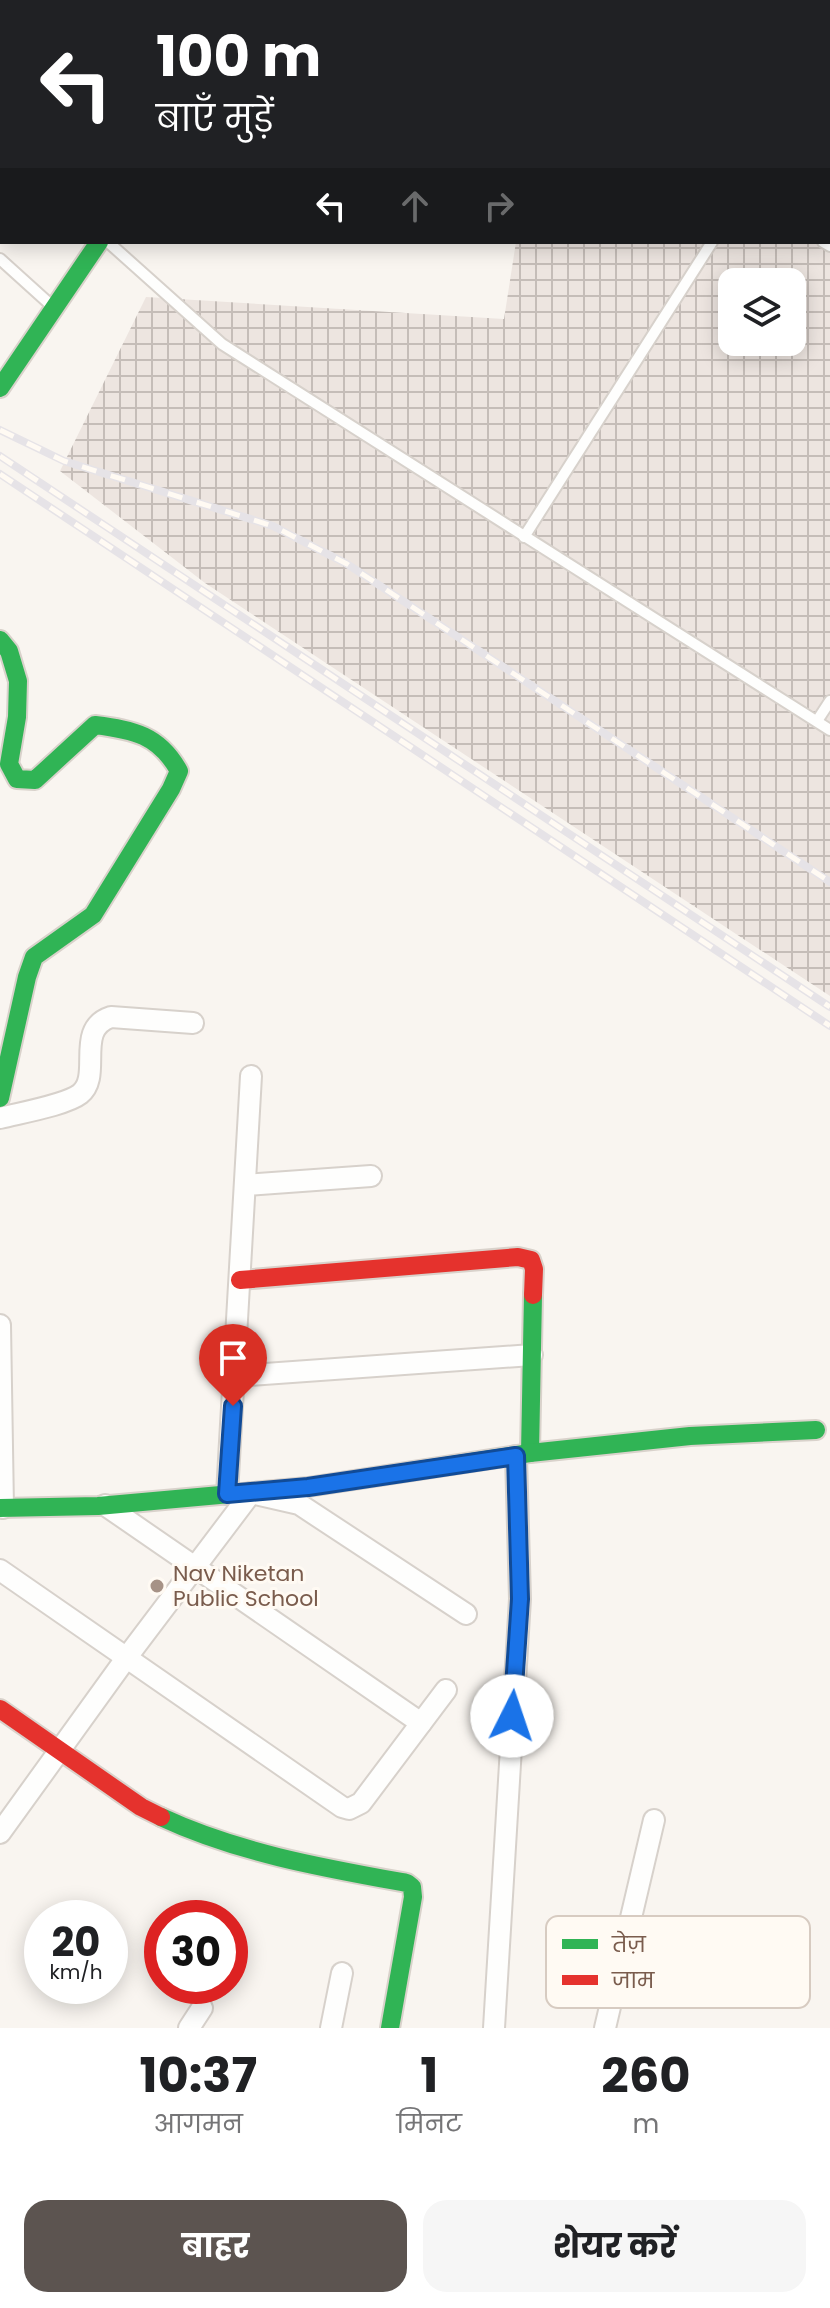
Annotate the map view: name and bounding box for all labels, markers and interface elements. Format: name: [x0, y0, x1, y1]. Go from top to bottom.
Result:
text: 100 m: [156, 17, 321, 96]
icon: left: [24, 32, 128, 136]
text: बाएँ मुड़ें: [156, 93, 273, 144]
icon: left: [309, 184, 353, 228]
icon: ahead: [393, 184, 437, 228]
icon: right: [477, 184, 521, 228]
map controls: [718, 268, 806, 356]
button: layers: [718, 268, 806, 356]
pin: [199, 1324, 267, 1406]
icon: arrive: [211, 1336, 255, 1380]
place label: Nav Niketan Public School: [173, 1558, 319, 1614]
marker: Nav Niketan Public School: [148, 1577, 166, 1595]
position arrow: [470, 1674, 554, 1758]
speed limit sign: 30: [144, 1900, 248, 2004]
text: 20: [52, 1914, 100, 1970]
legend: [546, 1916, 810, 2008]
text: तेज़: [611, 1929, 647, 1960]
text: km/h: [49, 1958, 103, 1986]
text: जाम: [611, 1965, 655, 1996]
text: 10:37: [139, 2042, 257, 2109]
text: 1: [420, 2042, 438, 2109]
text: 260: [601, 2042, 691, 2109]
text: आगमन: [154, 2106, 243, 2142]
text: मिनट: [396, 2106, 462, 2142]
text: m: [633, 2106, 659, 2142]
button: बाहर: [24, 2200, 407, 2292]
button: शेयर करें: [423, 2200, 806, 2292]

